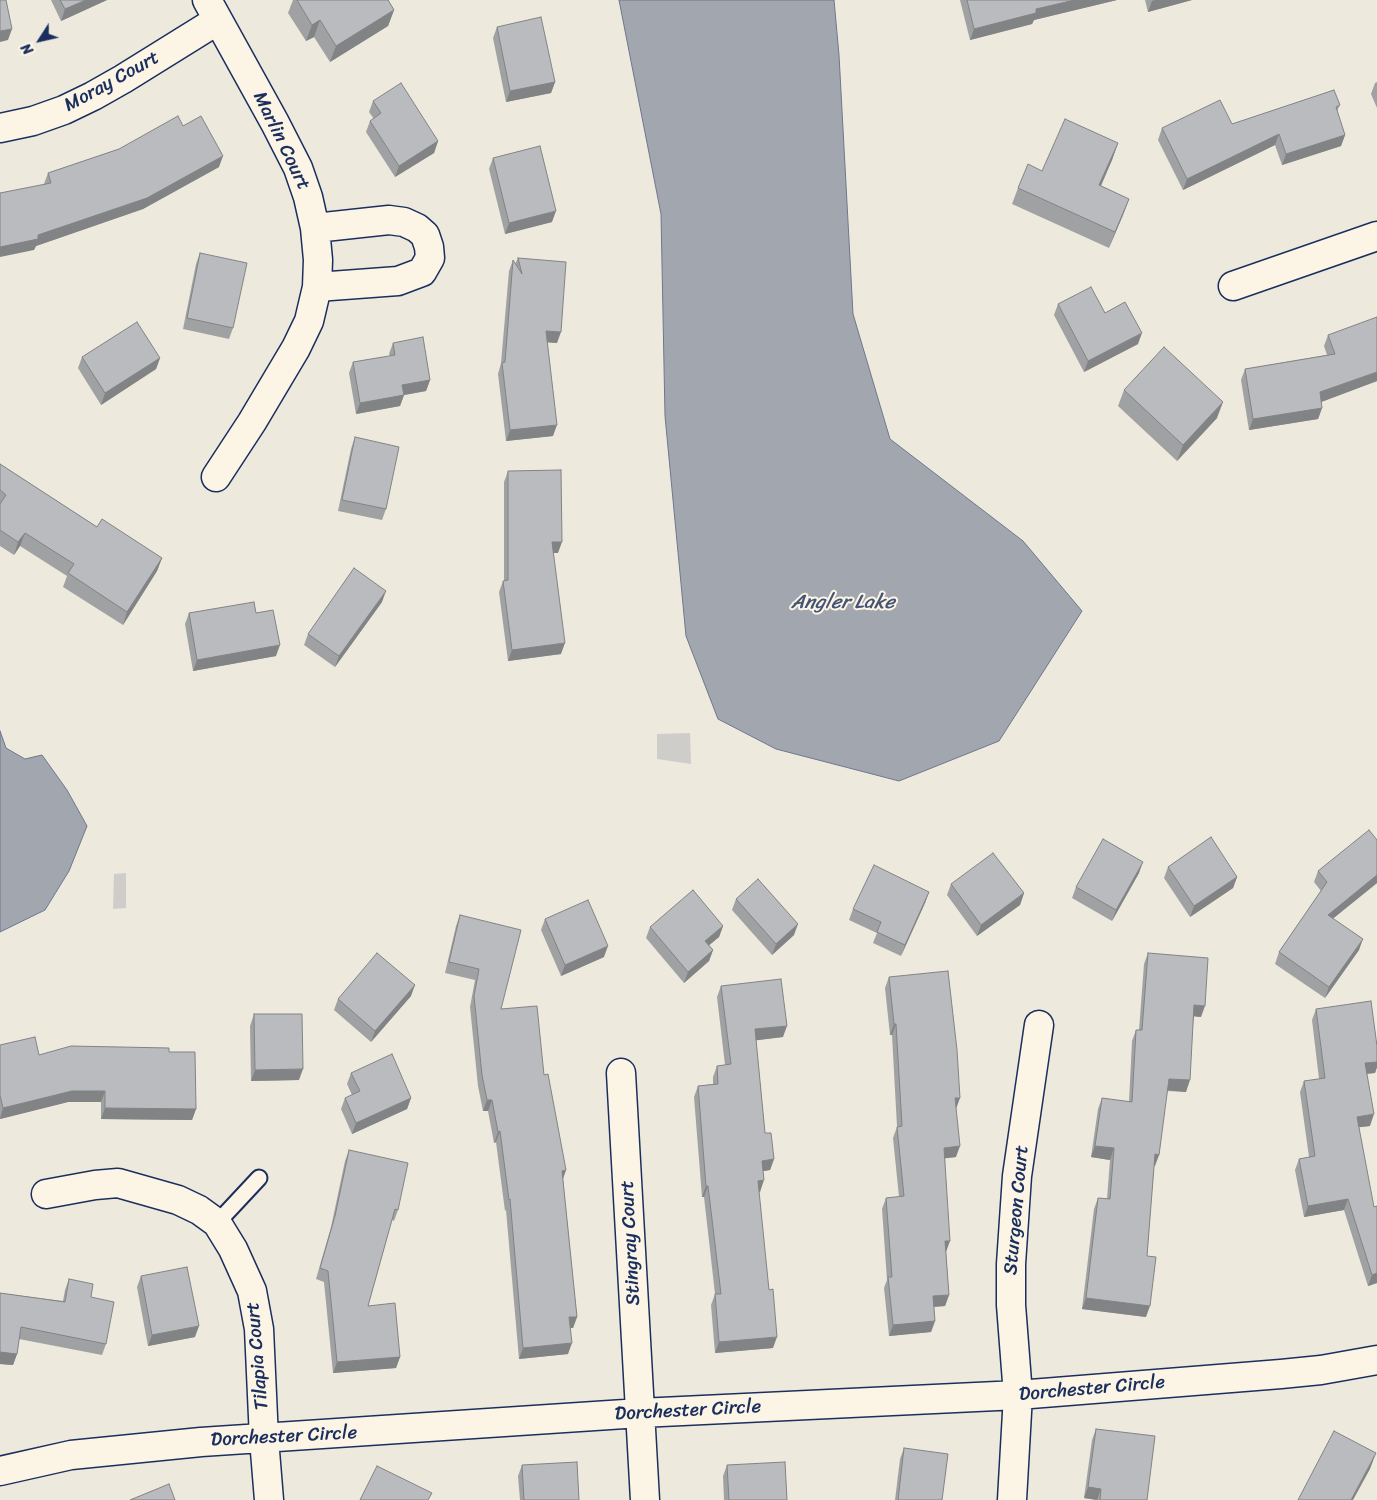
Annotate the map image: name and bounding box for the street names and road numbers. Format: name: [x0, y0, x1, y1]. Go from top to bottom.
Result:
street label: Moray Court: [61, 47, 163, 117]
street label: Marlin Court: [247, 88, 315, 194]
street label: Sturgeon Court: [1000, 1144, 1034, 1276]
street label: Stingray Court: [616, 1180, 646, 1306]
street label: Tilapia Court: [242, 1301, 274, 1411]
street label: Dorchester Circle: [1018, 1371, 1166, 1407]
street label: Dorchester Circle: [614, 1396, 762, 1426]
street label: Dorchester Circle: [210, 1422, 358, 1452]

